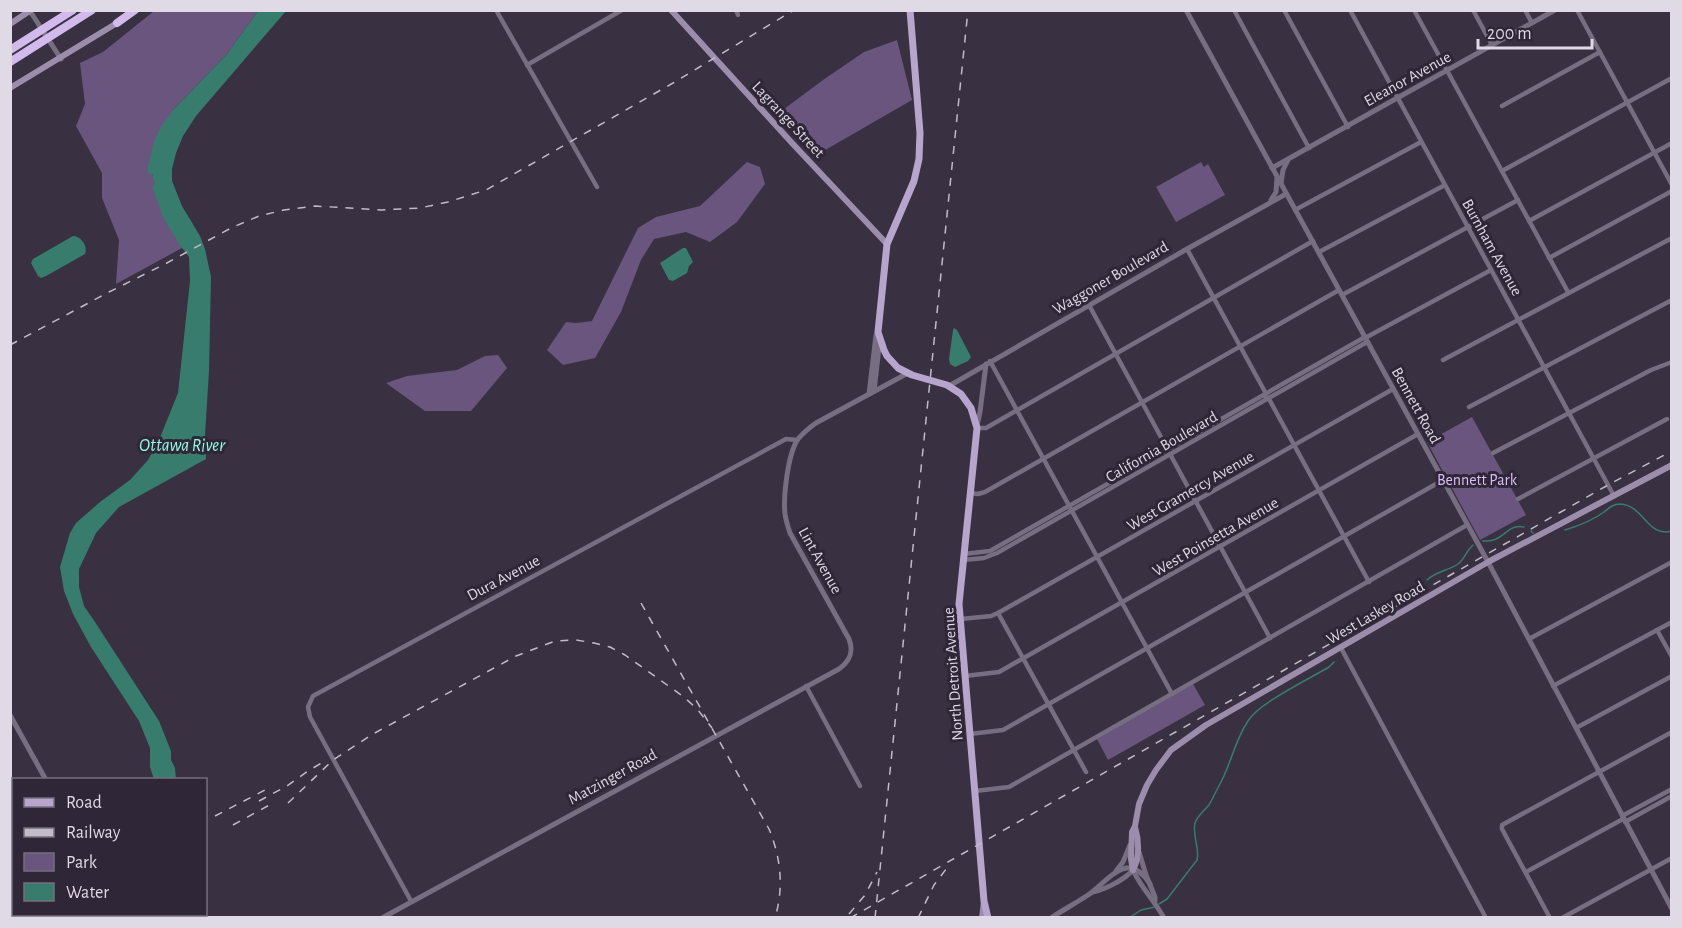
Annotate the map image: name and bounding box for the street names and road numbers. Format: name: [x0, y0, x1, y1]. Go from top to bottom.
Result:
street label: Eleanor Avenue: [1361, 48, 1454, 109]
street label: Lagrange Street: [749, 78, 827, 161]
street label: Burnham Avenue: [1459, 197, 1525, 298]
street label: Waggoner Boulevard: [1050, 238, 1171, 317]
street label: Bennett Road: [1389, 365, 1444, 446]
street label: California Boulevard: [1103, 408, 1220, 485]
street label: West Gramercy Avenue: [1124, 448, 1257, 535]
street label: West Poinsetta Avenue: [1150, 494, 1281, 579]
street label: Lint Avenue: [795, 525, 845, 596]
street label: Dura Avenue: [464, 552, 543, 604]
street label: West Laskey Road: [1324, 578, 1428, 648]
street label: North Detroit Avenue: [940, 607, 966, 741]
street label: Matzinger Road: [566, 746, 659, 808]

